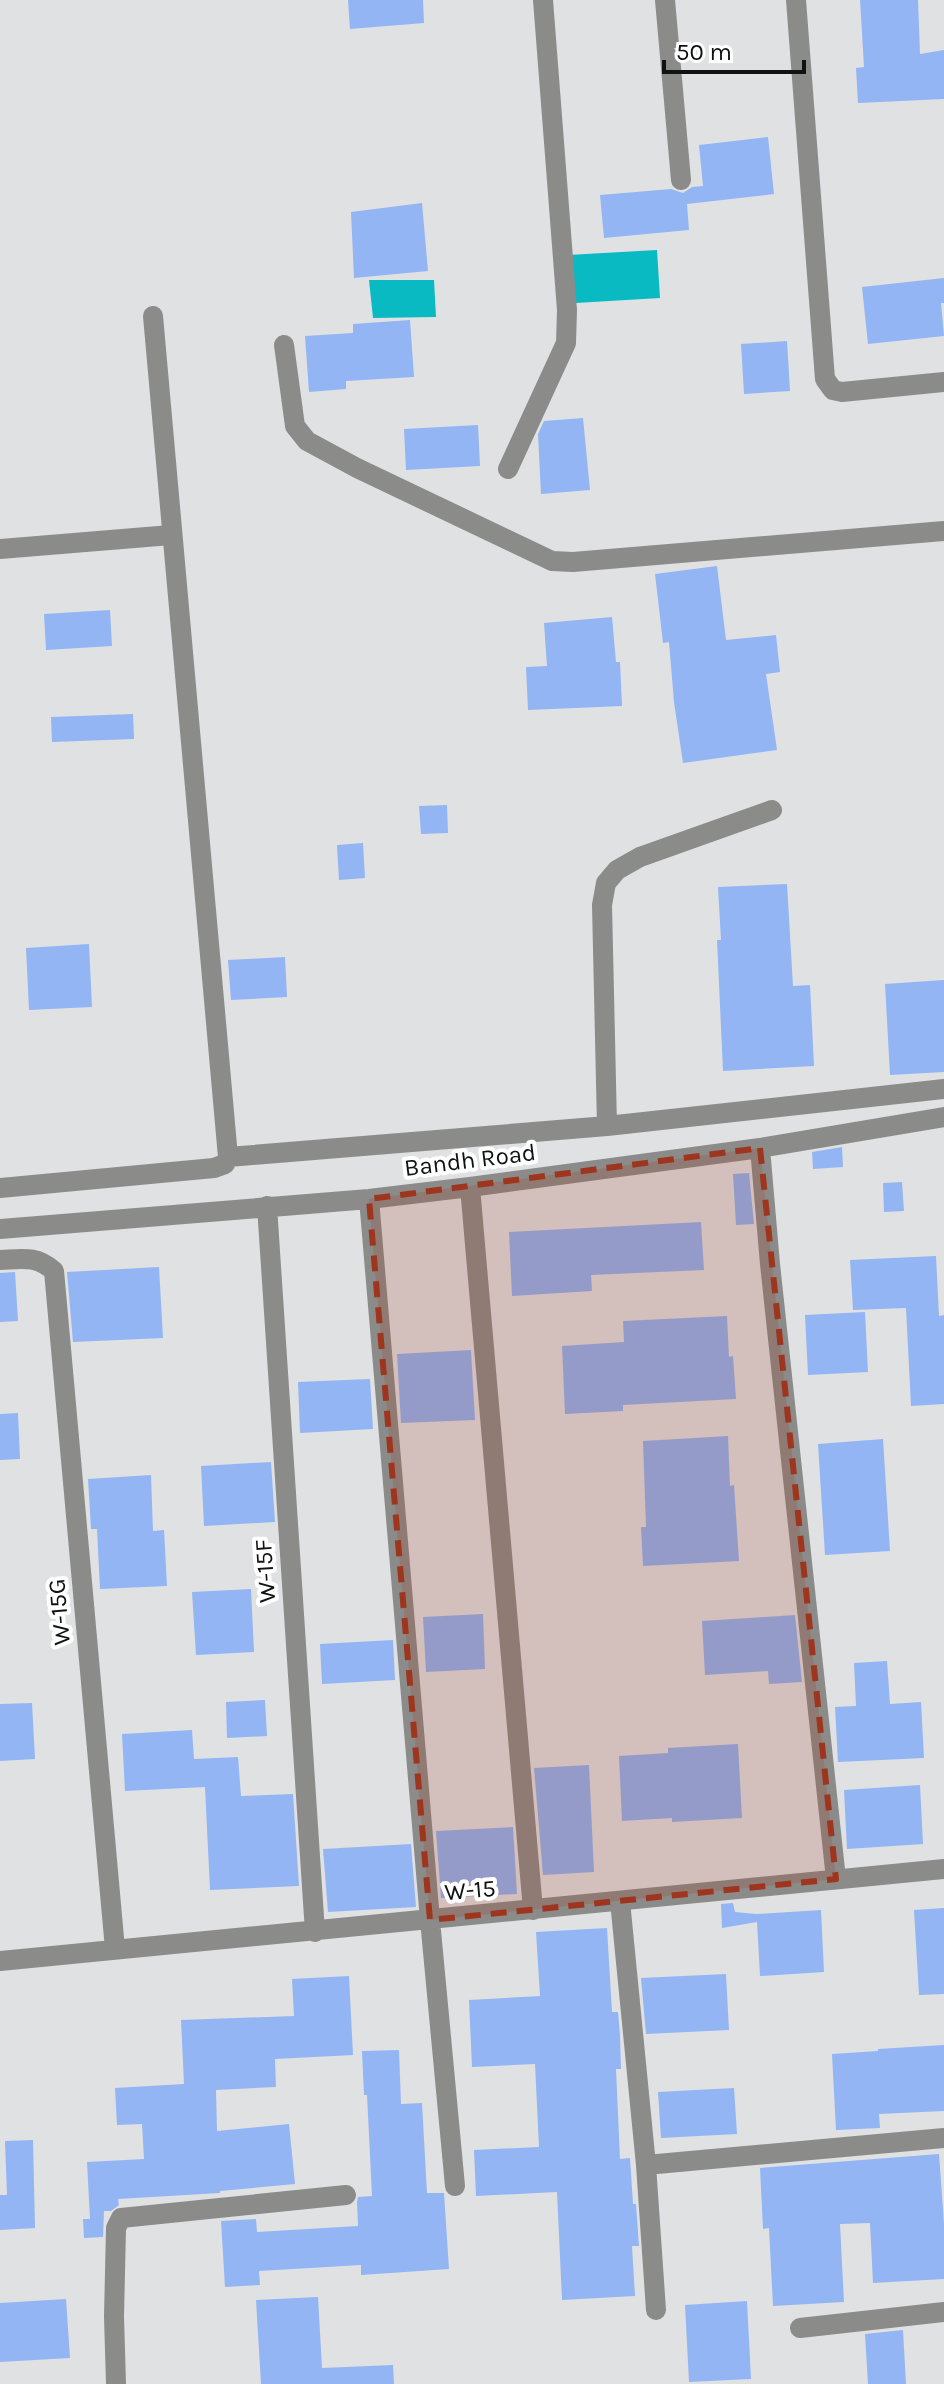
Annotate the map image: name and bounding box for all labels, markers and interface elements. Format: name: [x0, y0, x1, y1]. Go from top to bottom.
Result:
scale bar: [664, 24, 804, 74]
text: 50 m: [676, 38, 732, 66]
street label: Bandh Road: [403, 1138, 537, 1182]
street label: W-15F: [249, 1538, 281, 1604]
street label: W-15G: [42, 1578, 76, 1646]
street label: W-15: [443, 1874, 497, 1906]

